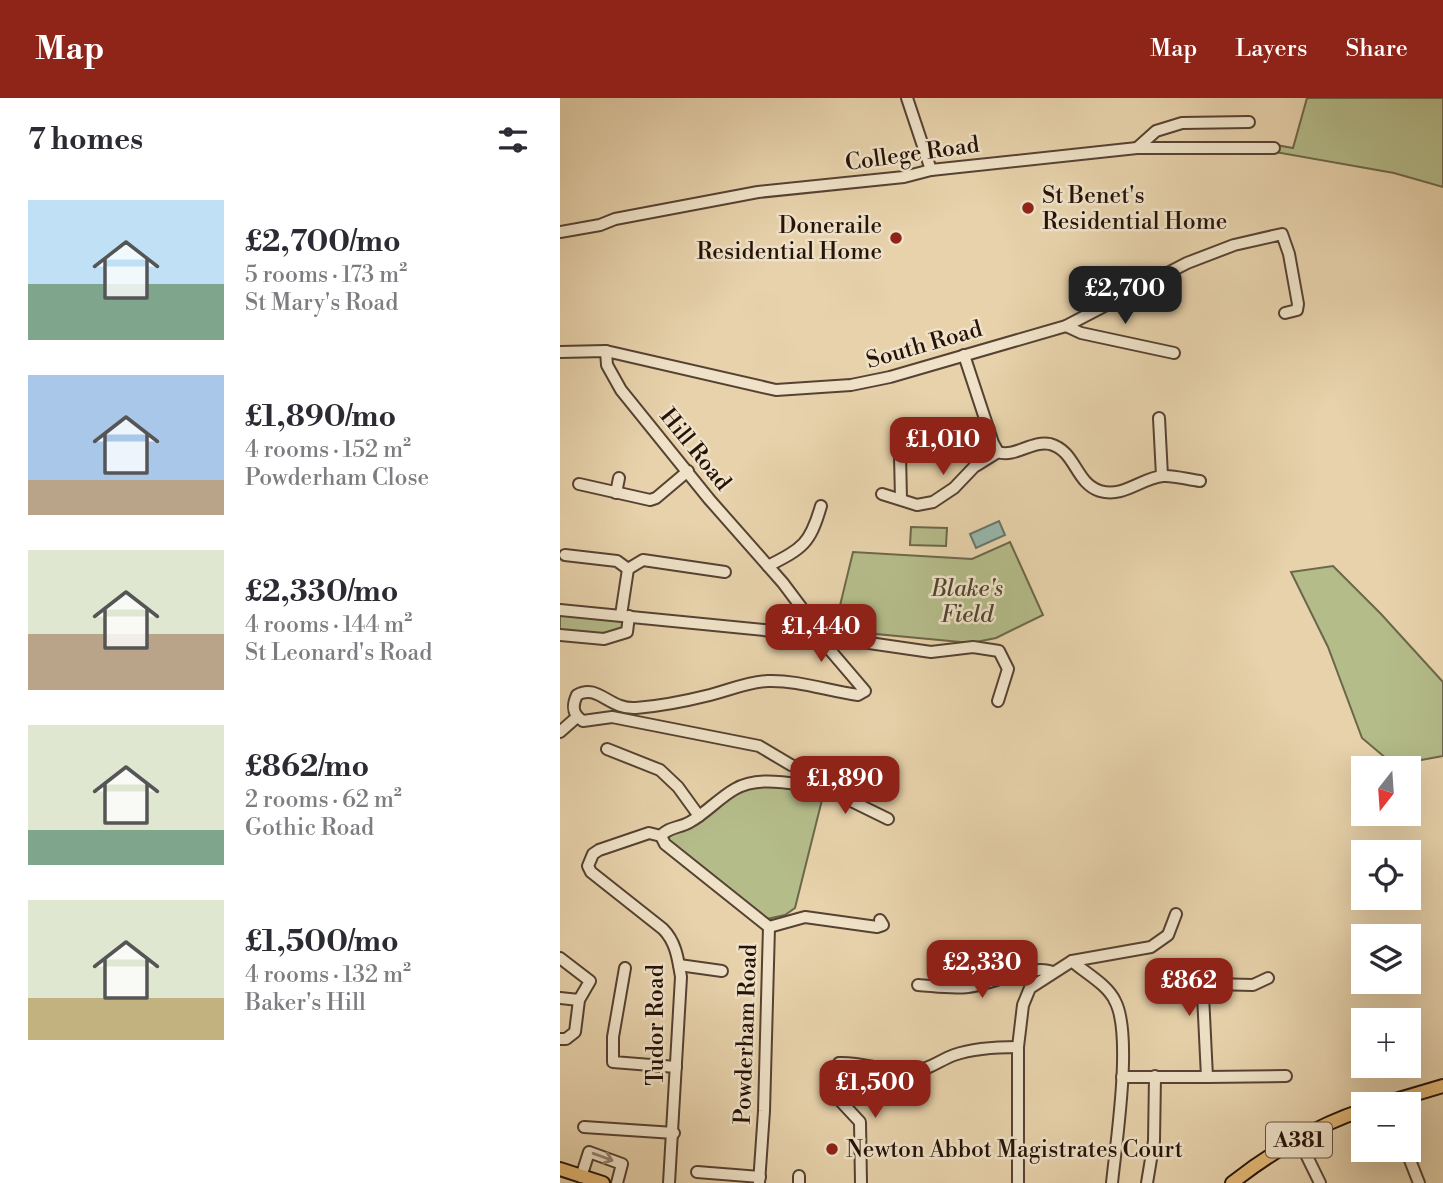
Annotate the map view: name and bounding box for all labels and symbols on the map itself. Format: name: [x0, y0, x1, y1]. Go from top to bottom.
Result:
street label: College Road: [843, 131, 981, 177]
place label: St Benet's Residential Home: [1042, 182, 1227, 236]
marker: St Benet's Residential Home: [1020, 200, 1036, 216]
place label: Doneraile Residential Home: [697, 212, 882, 266]
marker: Doneraile Residential Home: [888, 230, 904, 246]
pin: £2,700: [1068, 266, 1182, 326]
street label: South Road: [863, 315, 986, 375]
street label: Hill Road: [654, 403, 737, 496]
pin: £1,010: [886, 418, 1000, 477]
park label: Blake's Field: [930, 575, 1003, 629]
pin: £1,440: [764, 604, 878, 664]
pin: £1,890: [788, 756, 902, 816]
north arrow: [1351, 756, 1421, 826]
pin: £2,330: [925, 940, 1039, 1000]
street label: Powderham Road: [729, 943, 763, 1125]
pin: £862: [1148, 958, 1230, 1018]
street label: Tudor Road: [642, 964, 670, 1086]
pin: £1,500: [818, 1060, 932, 1120]
road number: A381: [1266, 1122, 1332, 1158]
place label: Newton Abbot Magistrates Court: [846, 1136, 1183, 1164]
marker: Newton Abbot Magistrates Court: [824, 1141, 840, 1157]
one-way arrow: [591, 1152, 613, 1164]

